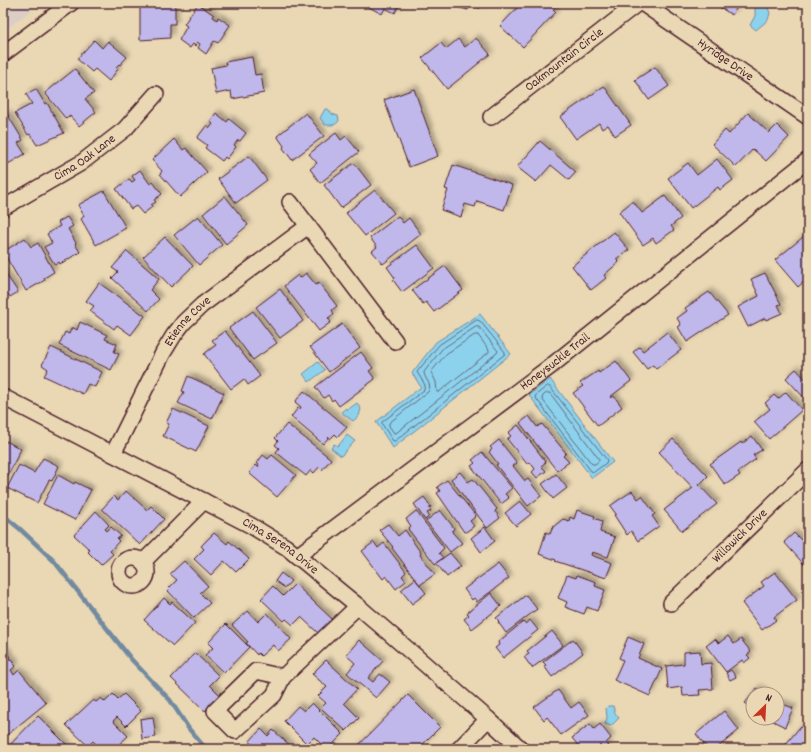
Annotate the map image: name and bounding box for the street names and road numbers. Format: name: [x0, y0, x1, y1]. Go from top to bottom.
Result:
street label: Oakmountain Circle: [521, 23, 608, 97]
street label: Hyridge Drive: [693, 34, 758, 86]
street label: Cima Oak Lane: [50, 130, 120, 186]
street label: Etienne Cove: [159, 292, 216, 350]
street label: Honeysuckle Trail: [516, 329, 594, 395]
street label: Willowick Drive: [708, 504, 772, 568]
street label: Cima Serena Drive: [239, 513, 323, 579]

